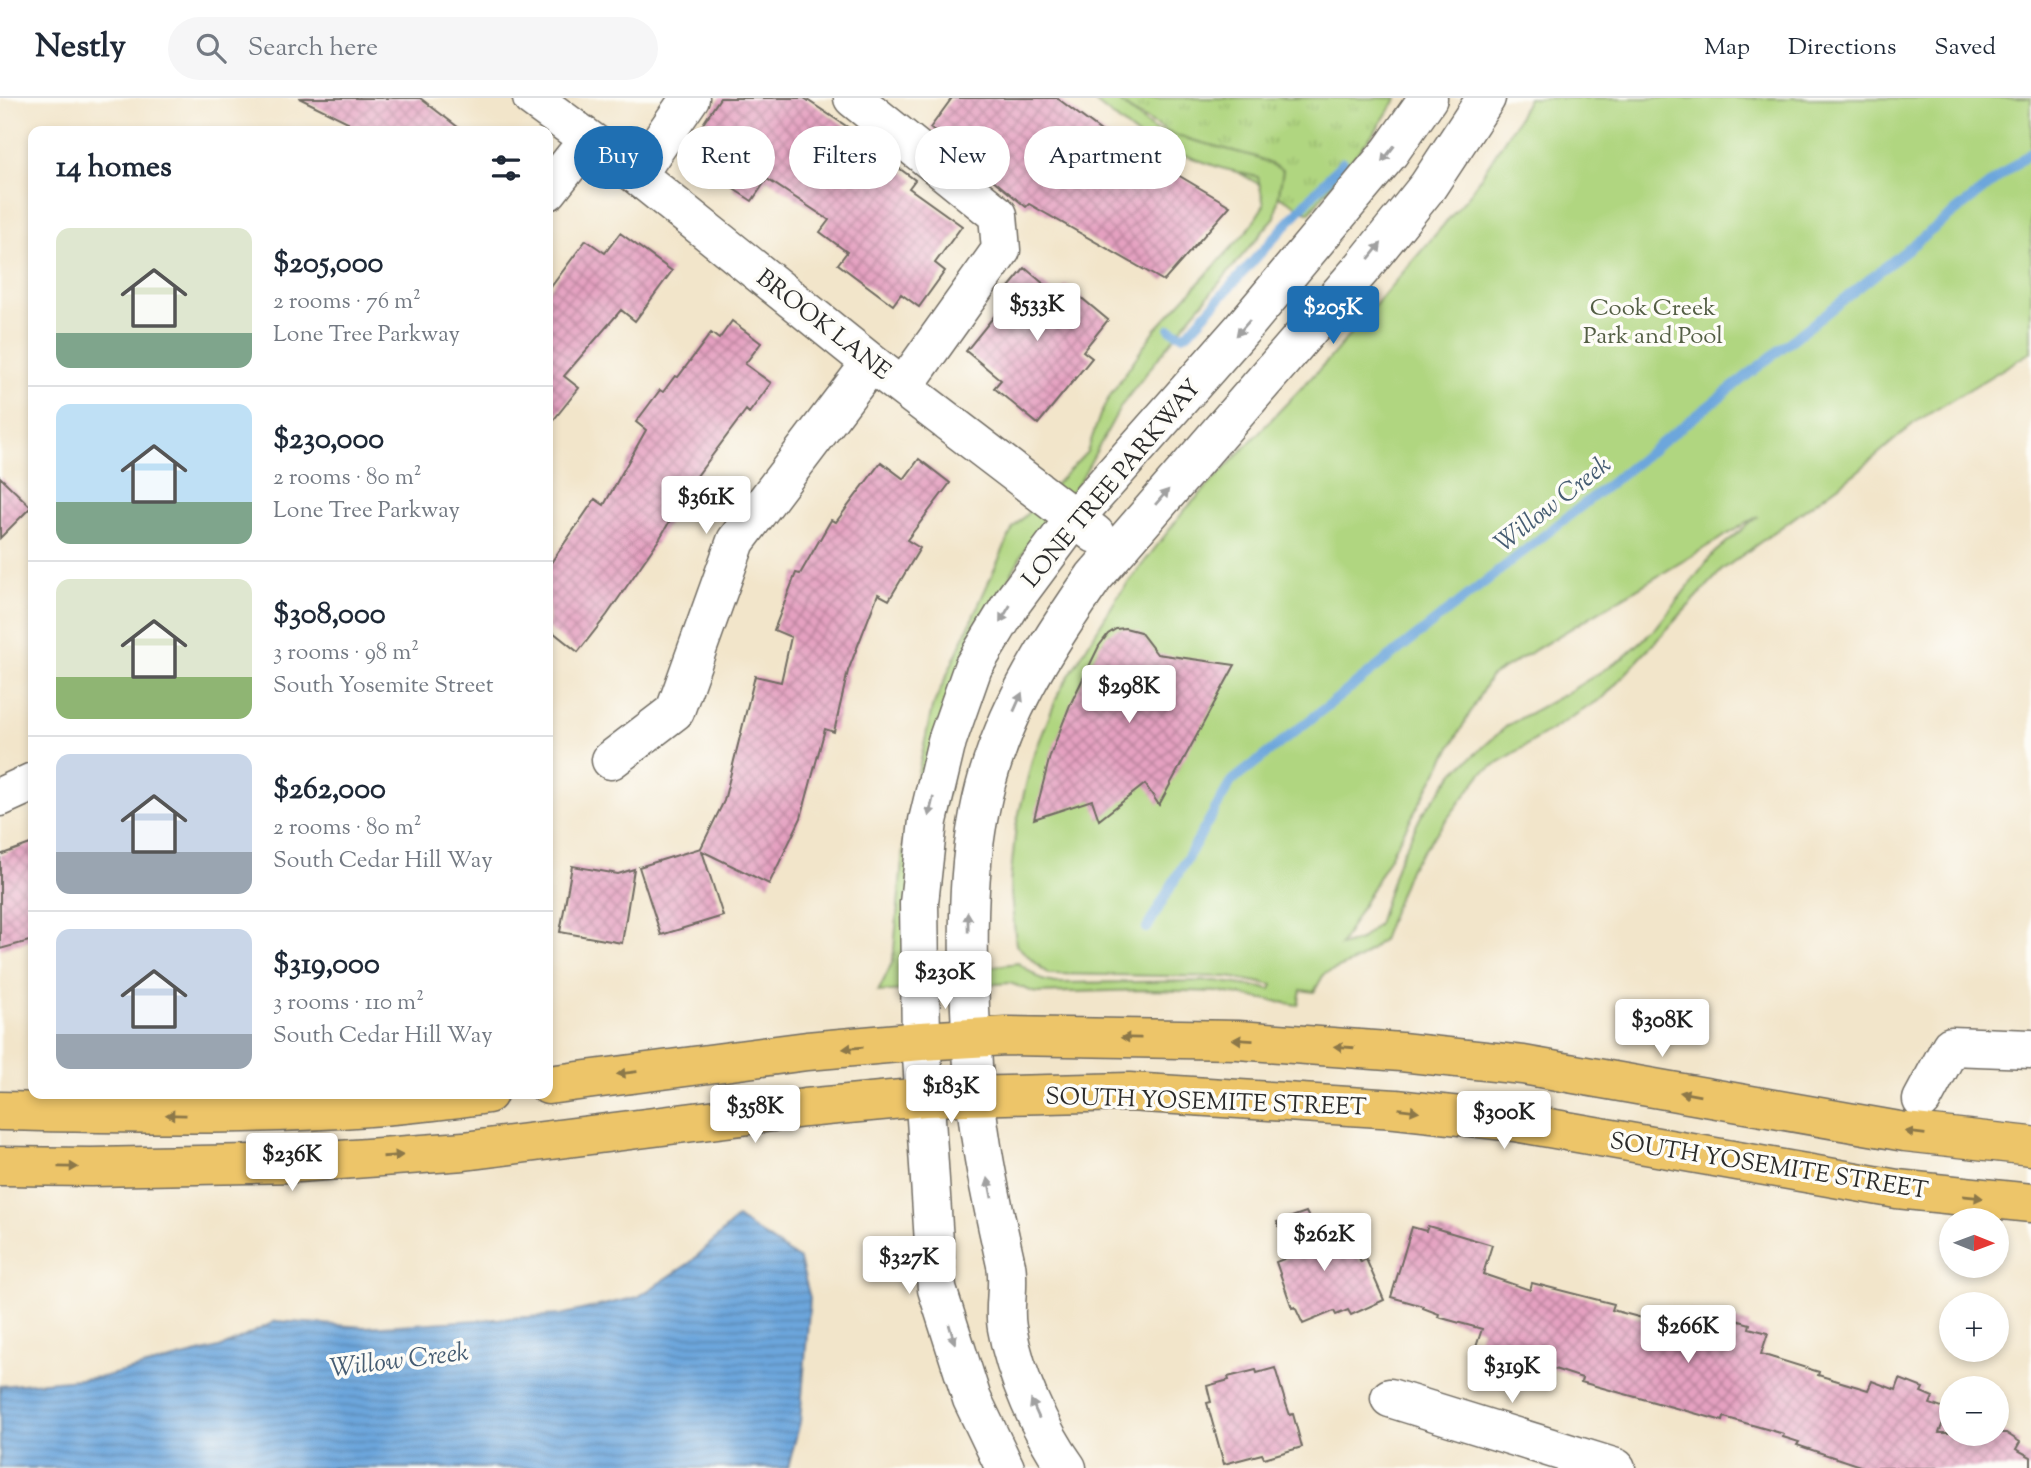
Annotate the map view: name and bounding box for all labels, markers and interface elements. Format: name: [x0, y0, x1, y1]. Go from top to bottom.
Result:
search box: [168, 17, 658, 80]
text: Nestly: [35, 24, 126, 72]
icon: search: [192, 29, 230, 67]
text: Search here: [248, 30, 378, 67]
text: Map: [1704, 31, 1750, 65]
text: Directions: [1788, 31, 1896, 65]
text: Saved: [1934, 31, 1996, 65]
chip: Buy: [574, 126, 663, 189]
chip: Rent: [677, 126, 775, 189]
chip: Filters: [789, 126, 901, 189]
chip: New: [915, 126, 1010, 189]
chip: Apartment: [1024, 126, 1186, 189]
one-way arrow: [1381, 144, 1396, 162]
text: 14 homes: [56, 147, 172, 190]
icon: filters: [487, 149, 525, 187]
text: $205,000: [273, 243, 383, 286]
one-way arrow: [1368, 243, 1383, 261]
icon: home: [112, 256, 196, 340]
street label: BROOK LANE: [748, 262, 898, 389]
pin: $533K: [988, 284, 1086, 343]
text: 2 rooms · 76 m²: [273, 286, 421, 319]
pin: $205K: [1284, 286, 1382, 346]
text: $533K: [1009, 289, 1065, 322]
text: $205K: [1303, 292, 1363, 325]
park label: Cook Creek Park and Pool: [1583, 292, 1723, 354]
text: Lone Tree Parkway: [273, 319, 460, 352]
one-way arrow: [1236, 320, 1251, 337]
street label: LONE TREE PARKWAY: [1015, 373, 1210, 596]
text: $230,000: [273, 419, 384, 462]
icon: home: [112, 432, 196, 516]
water label: Willow Creek: [1487, 447, 1620, 562]
text: 2 rooms · 80 m²: [273, 462, 421, 495]
pin: $361K: [657, 476, 755, 536]
text: $361K: [677, 482, 735, 515]
one-way arrow: [1154, 488, 1170, 506]
text: Lone Tree Parkway: [273, 495, 460, 528]
text: $308,000: [273, 594, 386, 637]
one-way arrow: [999, 604, 1011, 623]
icon: home: [112, 607, 196, 691]
text: 3 rooms · 98 m²: [273, 637, 419, 670]
pin: $298K: [1080, 666, 1178, 725]
text: South Yosemite Street: [273, 670, 494, 703]
text: $298K: [1098, 671, 1160, 704]
one-way arrow: [1012, 692, 1024, 712]
text: $262,000: [273, 769, 386, 812]
icon: home: [112, 782, 196, 866]
one-way arrow: [926, 796, 937, 818]
text: 2 rooms · 80 m²: [273, 812, 421, 845]
text: South Cedar Hill Way: [273, 845, 493, 878]
one-way arrow: [962, 911, 974, 933]
text: $319,000: [273, 944, 380, 987]
pin: $230K: [896, 951, 994, 1011]
icon: home: [112, 957, 196, 1041]
text: $230K: [915, 957, 975, 990]
text: 3 rooms · 110 m²: [273, 987, 424, 1020]
pin: $308K: [1613, 1000, 1711, 1059]
text: $308K: [1631, 1005, 1693, 1038]
text: South Cedar Hill Way: [273, 1020, 493, 1053]
one-way arrow: [1120, 1032, 1142, 1044]
one-way arrow: [1232, 1035, 1254, 1046]
one-way arrow: [1333, 1041, 1355, 1052]
one-way arrow: [842, 1043, 864, 1054]
pin: $183K: [902, 1066, 1000, 1125]
one-way arrow: [616, 1068, 638, 1079]
text: $183K: [922, 1071, 980, 1104]
street label: SOUTH YOSEMITE STREET: [1045, 1080, 1367, 1126]
pin: $358K: [706, 1086, 804, 1145]
one-way arrow: [1679, 1088, 1701, 1099]
text: $358K: [726, 1091, 784, 1124]
pin: $300K: [1455, 1091, 1553, 1151]
text: $300K: [1473, 1097, 1535, 1130]
one-way arrow: [1399, 1105, 1421, 1116]
one-way arrow: [164, 1109, 186, 1121]
street label: SOUTH YOSEMITE STREET: [1607, 1125, 1930, 1209]
one-way arrow: [1903, 1127, 1925, 1138]
pin: $236K: [243, 1134, 341, 1193]
text: $236K: [262, 1139, 322, 1172]
one-way arrow: [383, 1150, 405, 1161]
one-way arrow: [57, 1161, 79, 1173]
one-way arrow: [985, 1177, 996, 1199]
one-way arrow: [1962, 1192, 1984, 1203]
north arrow: [1939, 1208, 2009, 1278]
map controls: [1939, 1208, 2009, 1446]
pin: $262K: [1275, 1214, 1373, 1273]
text: $262K: [1293, 1219, 1355, 1252]
pin: $327K: [860, 1236, 958, 1296]
text: $327K: [879, 1242, 939, 1275]
button: +: [1939, 1292, 2009, 1362]
pin: $266K: [1639, 1306, 1737, 1365]
text: $266K: [1657, 1311, 1719, 1344]
one-way arrow: [947, 1324, 957, 1345]
water label: Willow Creek: [328, 1335, 471, 1388]
pin: $319K: [1463, 1346, 1561, 1405]
text: $319K: [1484, 1351, 1540, 1384]
button: −: [1939, 1376, 2009, 1446]
one-way arrow: [1029, 1398, 1040, 1419]

